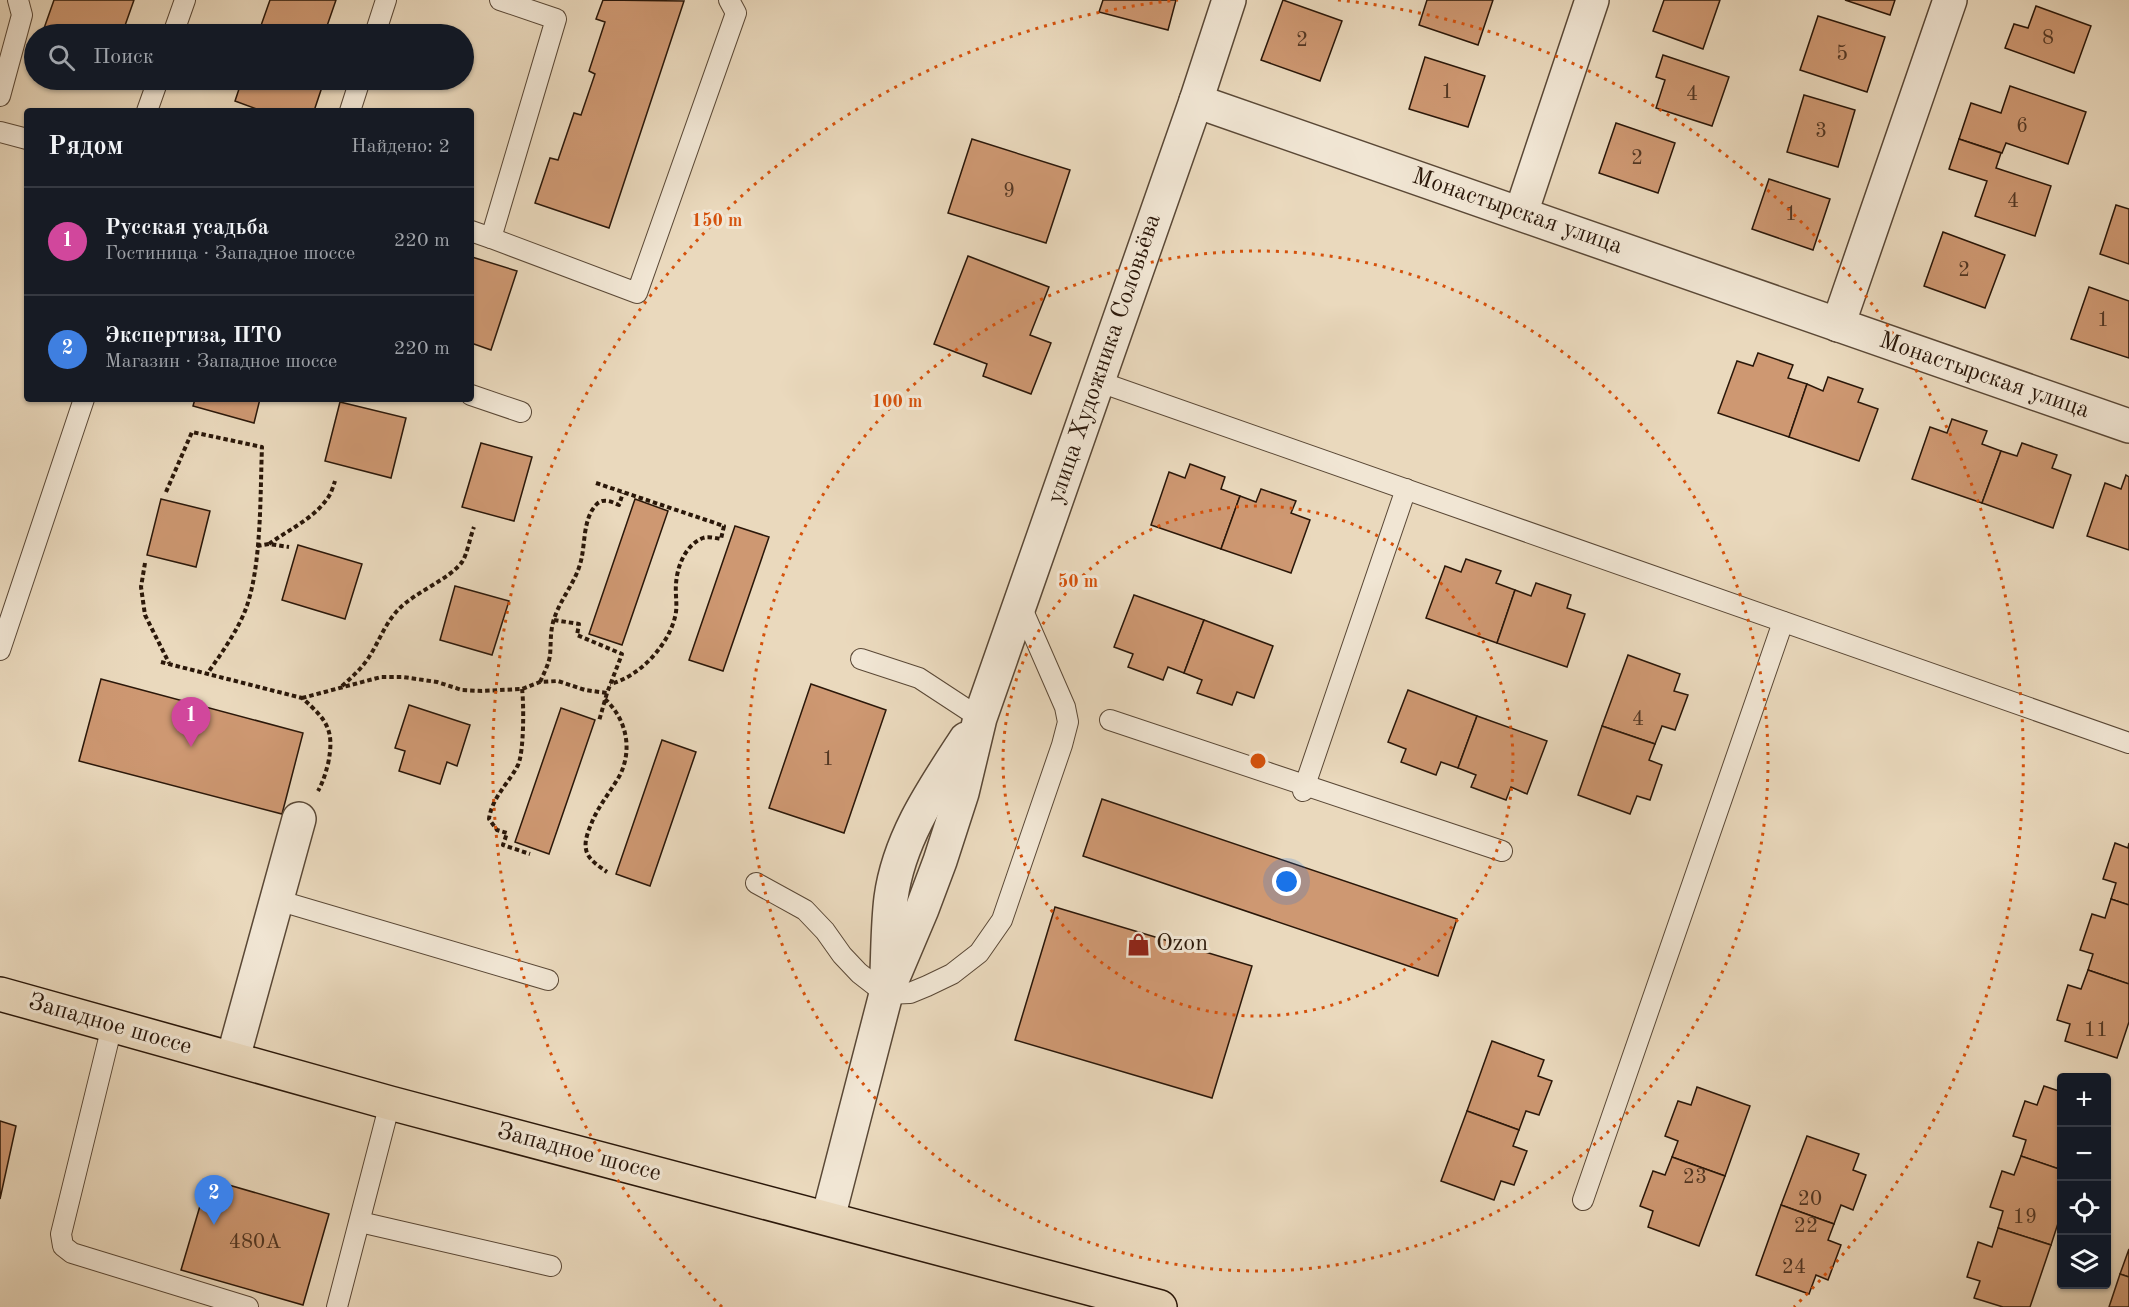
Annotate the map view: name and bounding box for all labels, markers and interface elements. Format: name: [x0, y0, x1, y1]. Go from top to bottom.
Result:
search box: [24, 24, 474, 90]
house number: 8: [2042, 28, 2054, 49]
house number: 2: [1296, 30, 1308, 51]
icon: search: [45, 41, 78, 74]
house number: 5: [1836, 44, 1848, 65]
text: Поиск: [93, 46, 154, 68]
house number: 1: [1441, 82, 1453, 103]
house number: 4: [1686, 84, 1698, 105]
house number: 6: [2016, 116, 2028, 137]
house number: 3: [1815, 121, 1827, 142]
text: Рядом: [48, 134, 123, 160]
text: Найдено: 2: [351, 137, 450, 157]
house number: 2: [1631, 148, 1643, 169]
street label: Монастырская улица: [1409, 165, 1625, 259]
house number: 9: [1003, 181, 1015, 202]
house number: 4: [2007, 191, 2019, 212]
house number: 1: [1785, 204, 1797, 225]
street label: улица Художника Соловьёва: [1044, 211, 1166, 507]
text: 150 m: [692, 212, 742, 230]
text: Русская усадьба: [105, 217, 269, 239]
text: 1: [62, 231, 73, 251]
text: 220 m: [394, 231, 450, 251]
text: Гостиница · Западное шоссе: [105, 244, 355, 264]
house number: 2: [1958, 260, 1970, 281]
house number: 1: [2097, 310, 2109, 331]
text: Экспертиза, ПТО: [105, 325, 282, 347]
street label: Монастырская улица: [1876, 329, 2092, 423]
text: 2: [62, 339, 73, 359]
text: 220 m: [394, 339, 450, 359]
text: Магазин · Западное шоссе: [105, 352, 337, 372]
text: 100 m: [872, 393, 922, 411]
text: 50 m: [1058, 573, 1098, 591]
pin: 1: [172, 698, 210, 747]
house number: 4: [1632, 709, 1644, 730]
house number: 1: [822, 749, 834, 770]
centre of rings: [1248, 751, 1268, 771]
your location: [1272, 867, 1301, 896]
shop icon: Ozon: [1125, 931, 1151, 957]
place label: Ozon: [1156, 932, 1208, 956]
street label: Западное шоссе: [26, 990, 194, 1060]
house number: 11: [2084, 1020, 2108, 1041]
map controls: [2057, 1073, 2111, 1289]
button: +: [2057, 1073, 2111, 1127]
street label: Западное шоссе: [494, 1120, 664, 1186]
button: −: [2057, 1127, 2111, 1181]
house number: 23: [1683, 1167, 1707, 1188]
pin: 2: [194, 1176, 234, 1225]
button: locate: [2057, 1181, 2111, 1235]
house number: 20: [1798, 1189, 1822, 1210]
house number: 19: [2013, 1207, 2037, 1228]
house number: 22: [1794, 1216, 1818, 1237]
house number: 480А: [229, 1232, 281, 1253]
button: layers: [2057, 1235, 2111, 1289]
house number: 24: [1782, 1257, 1806, 1278]

